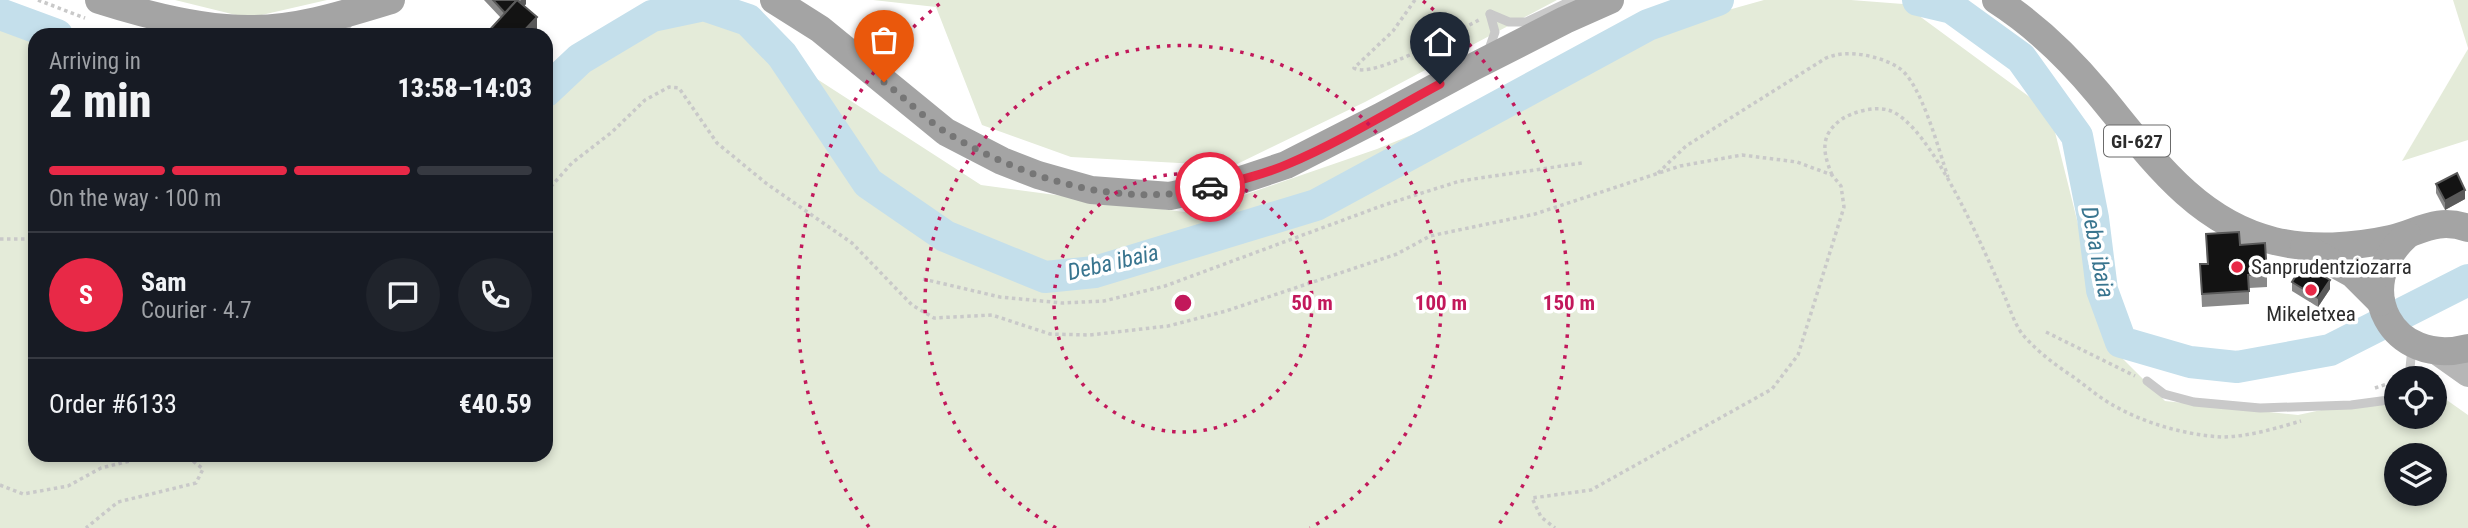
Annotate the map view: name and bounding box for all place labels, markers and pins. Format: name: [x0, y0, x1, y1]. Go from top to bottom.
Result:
pin: [854, 10, 914, 82]
pin: [1410, 12.0, 1470, 84]
place label: Sanprudentziozarra: [2251, 255, 2412, 279]
marker: Sanprudentziozarra: [2229, 259, 2245, 275]
marker: Mikeletxea: [2303, 282, 2319, 298]
centre of rings: [1171, 291, 1195, 315]
place label: Mikeletxea: [2266, 302, 2356, 326]

